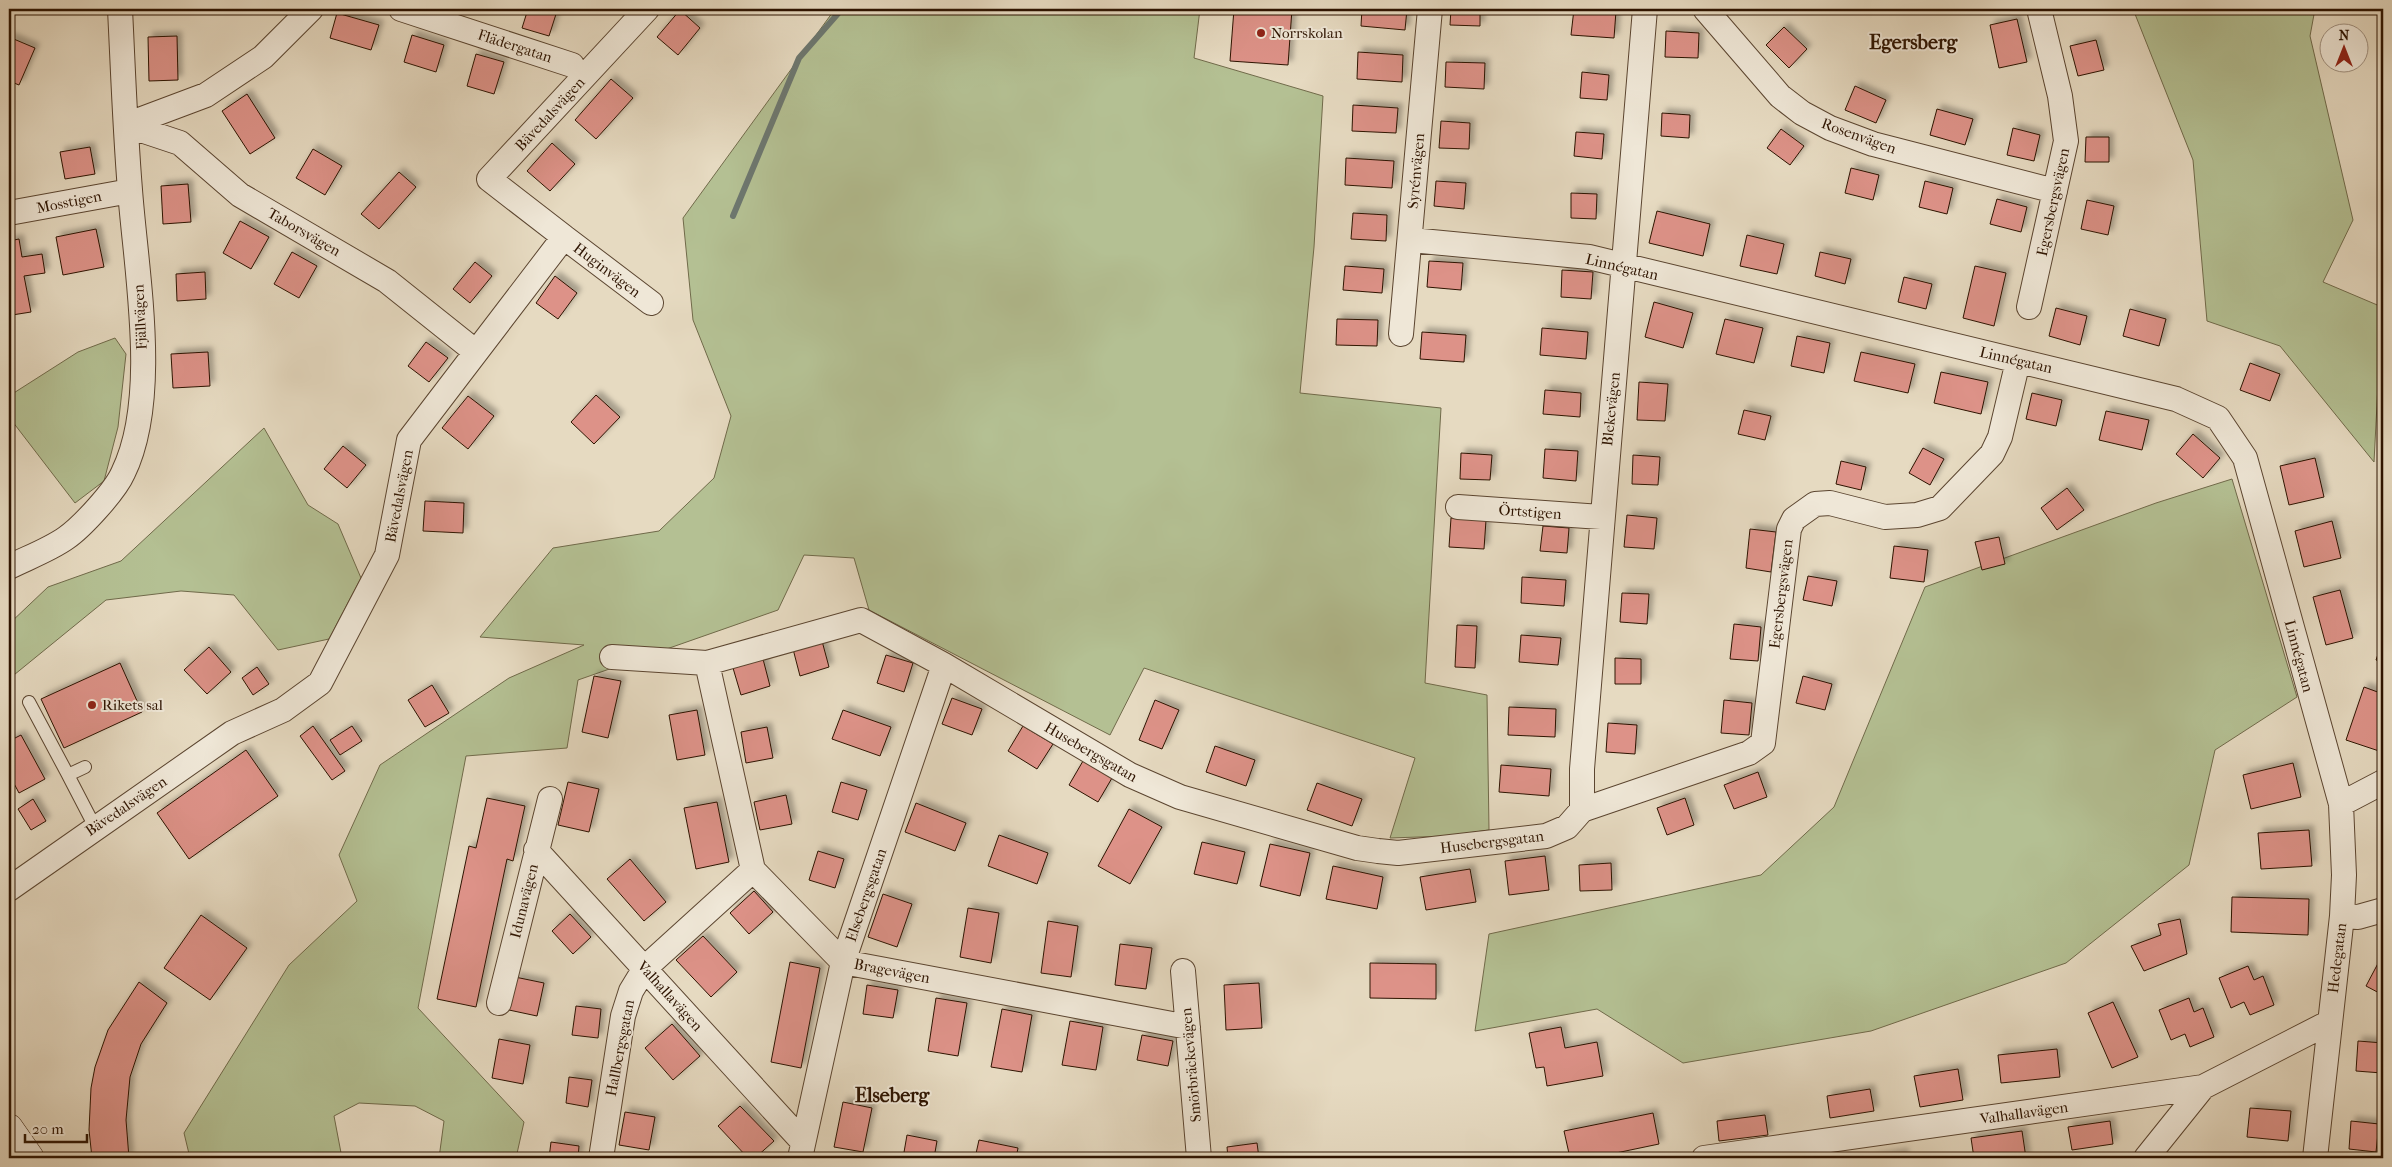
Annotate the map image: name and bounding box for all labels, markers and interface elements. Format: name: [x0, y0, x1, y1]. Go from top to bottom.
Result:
north arrow: [2320, 22, 2370, 72]
place label: Norrskolan: [1271, 24, 1343, 42]
street label: Flädergatan: [476, 26, 555, 67]
marker: Norrskolan: [1255, 27, 1267, 39]
text: N: [2339, 27, 2350, 44]
district label: Egersberg: [1869, 31, 1958, 54]
street label: Bävedalsvägen: [511, 73, 589, 155]
street label: Rosenvägen: [1819, 114, 1899, 158]
street label: Syrénvägen: [1404, 132, 1428, 210]
street label: Egersbergsvägen: [2033, 146, 2073, 258]
street label: Mosstigen: [35, 187, 103, 217]
street label: Taborsvägen: [264, 204, 344, 260]
street label: Huginvägen: [570, 239, 644, 301]
street label: Linnégatan: [1584, 250, 1660, 284]
street label: Fjällvägen: [129, 284, 151, 350]
street label: Linnégatan: [1978, 343, 2054, 377]
street label: Blekevägen: [1598, 371, 1624, 447]
street label: Bävedalsvägen: [381, 448, 417, 544]
street label: Örtstigen: [1498, 501, 1562, 523]
street label: Egersbergsvägen: [1765, 538, 1797, 650]
street label: Linnégatan: [2281, 618, 2317, 694]
place label: Rikets sal: [102, 696, 163, 714]
marker: Rikets sal: [86, 699, 98, 711]
street label: Husebergsgatan: [1041, 718, 1141, 786]
street label: Bävedalsvägen: [82, 772, 170, 840]
street label: Husebergsgatan: [1439, 827, 1545, 857]
street label: Elsebergsgatan: [842, 846, 890, 944]
street label: Idunavägen: [506, 862, 542, 940]
street label: Hedegatan: [2324, 922, 2350, 994]
street label: Bragevägen: [853, 955, 932, 987]
street label: Valhallavägen: [633, 956, 707, 1035]
street label: Hallbergsgatan: [602, 998, 638, 1098]
street label: Smörbräckevägen: [1177, 1007, 1205, 1123]
district label: Elseberg: [855, 1084, 931, 1107]
street label: Valhallavägen: [1978, 1098, 2069, 1128]
scale bar: [25, 1112, 88, 1144]
text: 20 m: [32, 1120, 64, 1138]

